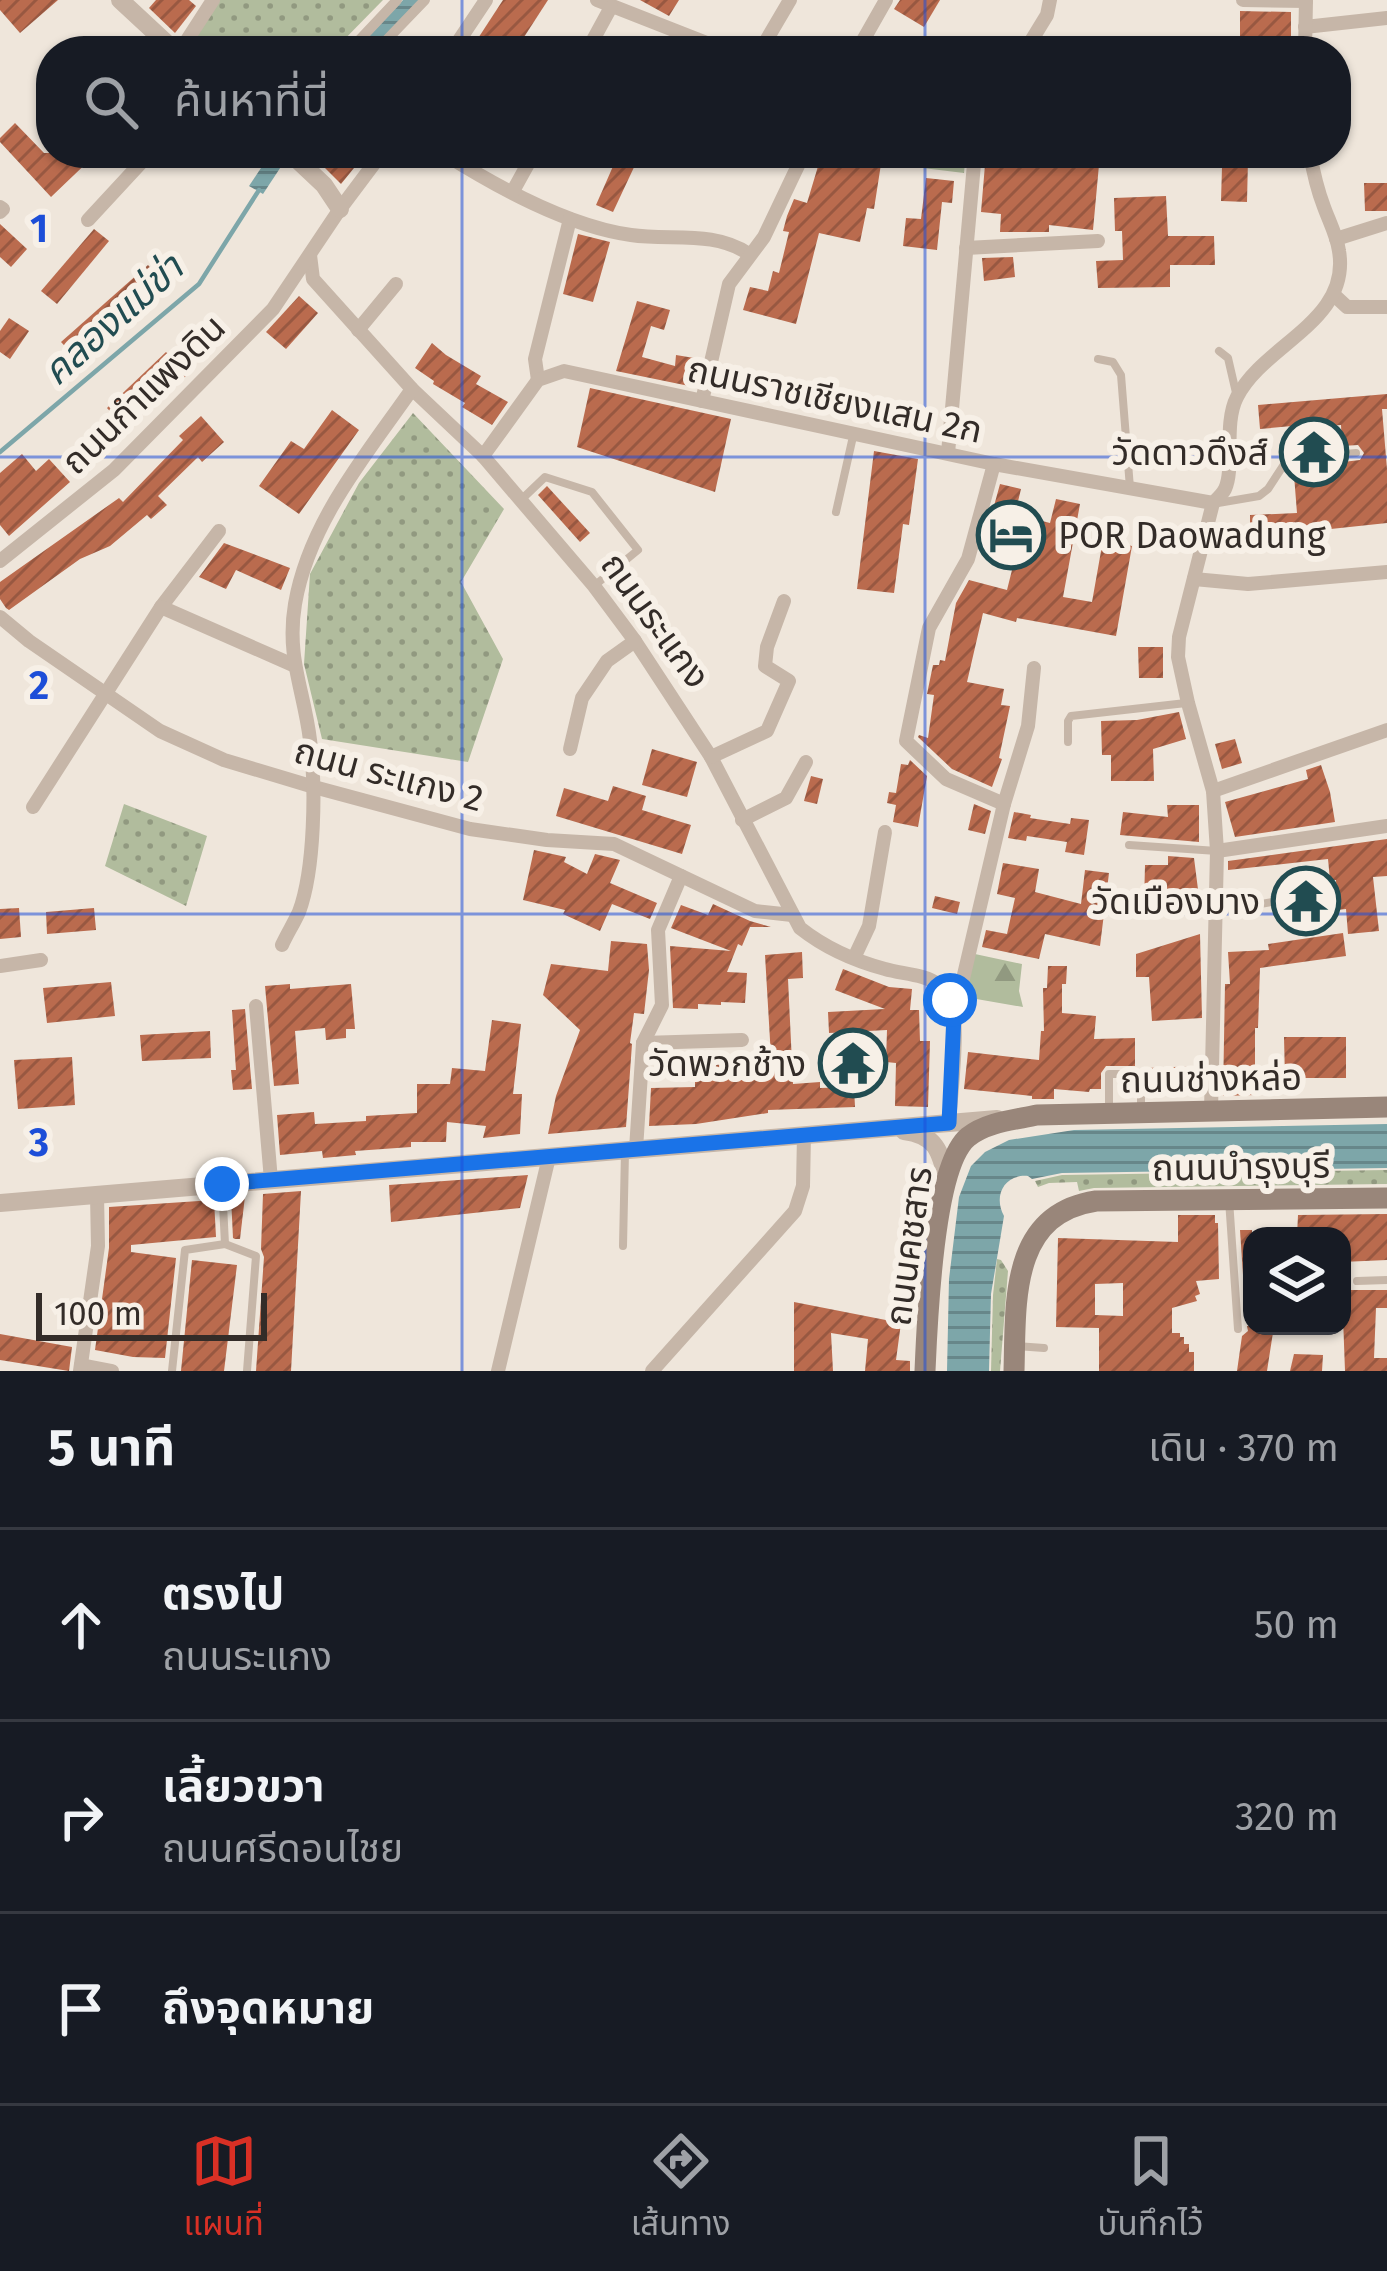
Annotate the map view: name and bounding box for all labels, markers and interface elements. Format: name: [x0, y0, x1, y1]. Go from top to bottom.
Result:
search box: [36, 36, 1351, 168]
icon: search: [78, 69, 144, 135]
text: ค้นหาที่นี่: [174, 74, 329, 128]
text: 1: [30, 206, 48, 252]
water label: คลองแม่ข่า: [33, 243, 194, 395]
street label: ถนนกำแพงดิน: [53, 306, 235, 484]
street label: ถนนราชเชียงแสน 2ก: [683, 347, 986, 453]
temple icon: วัดดาวดึงส์: [1279, 417, 1349, 487]
place label: วัดดาวดึงส์: [1112, 431, 1268, 475]
hotel icon: POR Daowadung: [976, 500, 1046, 570]
place label: POR Daowadung: [1058, 514, 1326, 558]
street label: ถนนระแกง: [591, 544, 719, 697]
text: 2: [29, 663, 49, 709]
street label: ถนน ระแกง 2: [289, 729, 488, 821]
temple icon: วัดเมืองมาง: [1271, 866, 1341, 936]
place label: วัดเมืองมาง: [1091, 880, 1260, 924]
route start: [923, 973, 977, 1027]
temple icon: วัดพวกช้าง: [818, 1028, 888, 1098]
place label: วัดพวกช้าง: [648, 1042, 806, 1086]
street label: ถนนช่างหล่อ: [1120, 1055, 1302, 1103]
text: 3: [28, 1120, 49, 1166]
street label: ถนนบำรุงบุรี: [1151, 1143, 1331, 1191]
route end: [195, 1157, 249, 1211]
street label: ถนนคชสาร: [876, 1164, 942, 1329]
map controls: [1243, 1227, 1351, 1335]
button: layers: [1243, 1227, 1351, 1335]
scale bar: [36, 1287, 267, 1340]
text: 100 m: [54, 1294, 142, 1334]
text: 5 นาที: [48, 1417, 175, 1479]
text: เดิน · 370 m: [1148, 1425, 1339, 1471]
text: ตรงไป: [162, 1567, 284, 1621]
icon: ahead: [48, 1592, 114, 1658]
text: 50 m: [1254, 1602, 1339, 1648]
text: ถนนระแกง: [162, 1634, 332, 1680]
text: เลี้ยวขวา: [162, 1759, 325, 1813]
icon: right: [48, 1784, 114, 1850]
text: 320 m: [1235, 1794, 1339, 1840]
text: ถนนศรีดอนไชย: [162, 1826, 403, 1872]
icon: arrive: [48, 1976, 114, 2042]
text: ถึงจุดหมาย: [162, 1981, 374, 2035]
tab: แผนที่: [183, 2128, 264, 2250]
tab: เส้นทาง: [631, 2128, 731, 2250]
tab: บันทึกไว้: [1098, 2128, 1204, 2250]

